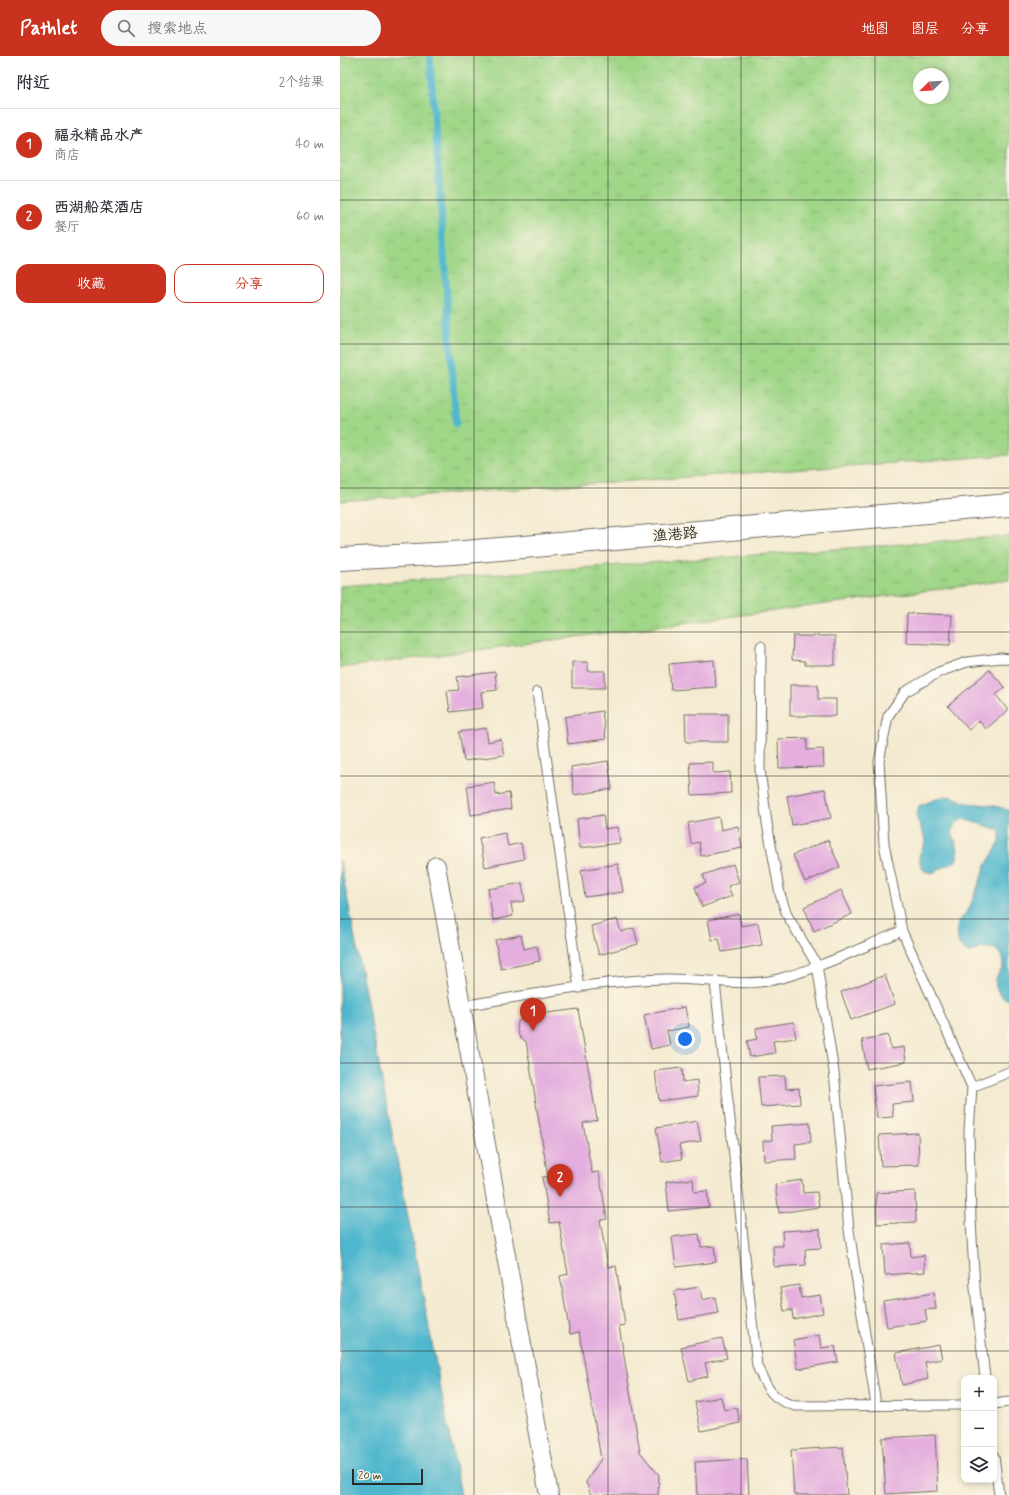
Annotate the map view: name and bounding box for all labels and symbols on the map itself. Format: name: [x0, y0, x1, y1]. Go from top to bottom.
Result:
north arrow: [913, 68, 949, 104]
street label: 渔港路: [652, 523, 698, 547]
pin: 1: [520, 998, 546, 1031]
your location: [675, 1029, 695, 1049]
pin: 2: [547, 1164, 573, 1197]
scale bar: [352, 1467, 423, 1486]

